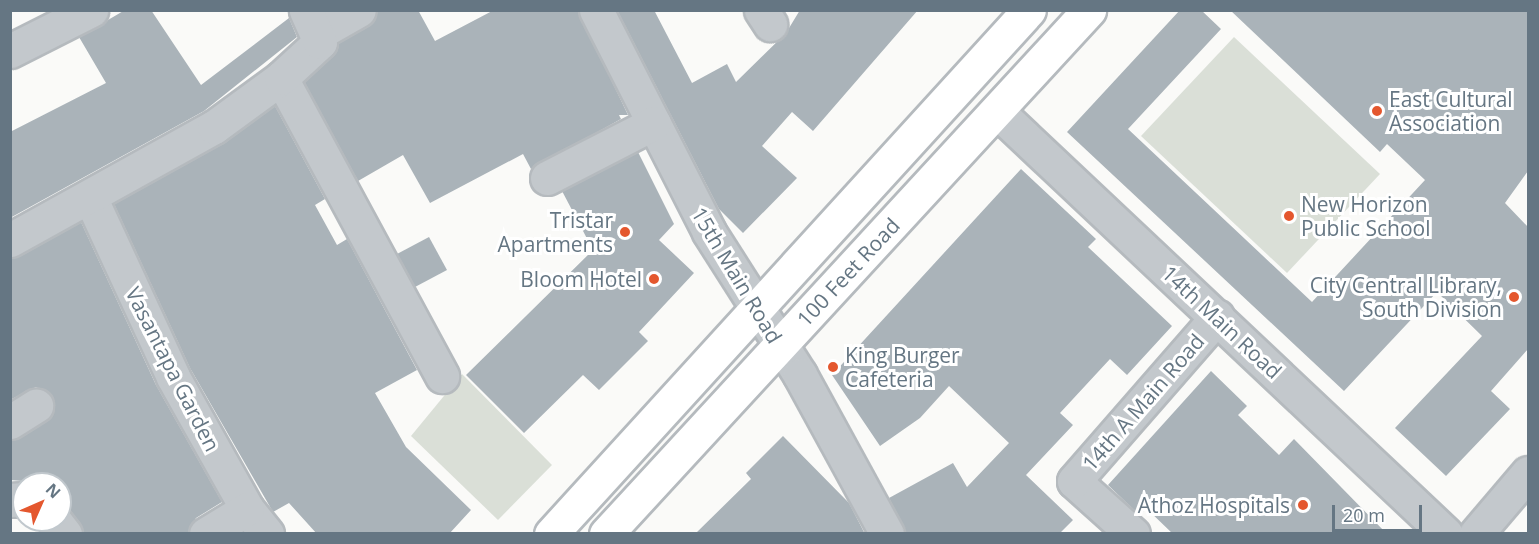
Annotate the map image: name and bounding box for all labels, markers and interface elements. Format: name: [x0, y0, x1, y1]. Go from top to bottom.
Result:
place label: East Cultural Association: [1389, 86, 1513, 136]
marker: East Cultural Association: [1370, 104, 1384, 118]
place label: New Horizon Public School: [1301, 191, 1430, 241]
street label: 15th Main Road: [687, 202, 787, 348]
place label: Tristar Apartments: [498, 207, 613, 257]
marker: New Horizon Public School: [1282, 209, 1296, 223]
street label: 100 Feet Road: [791, 213, 905, 331]
marker: Tristar Apartments: [618, 225, 632, 239]
street label: 14th Main Road: [1157, 260, 1287, 384]
place label: Bloom Hotel: [520, 266, 642, 292]
marker: Bloom Hotel: [647, 272, 661, 286]
place label: City Central Library, South Division: [1310, 272, 1502, 322]
street label: Vasantapa Garden: [121, 283, 225, 455]
marker: City Central Library, South Division: [1507, 290, 1521, 304]
street label: 14th A Main Road: [1077, 329, 1209, 475]
place label: King Burger Cafeteria: [845, 342, 960, 392]
marker: King Burger Cafeteria: [826, 360, 840, 374]
north arrow: [12, 472, 72, 532]
text: N: [41, 478, 66, 503]
place label: Athoz Hospitals: [1138, 492, 1290, 518]
scale bar: [1335, 493, 1425, 531]
marker: Athoz Hospitals: [1294, 496, 1312, 514]
text: 20 m: [1343, 503, 1385, 527]

